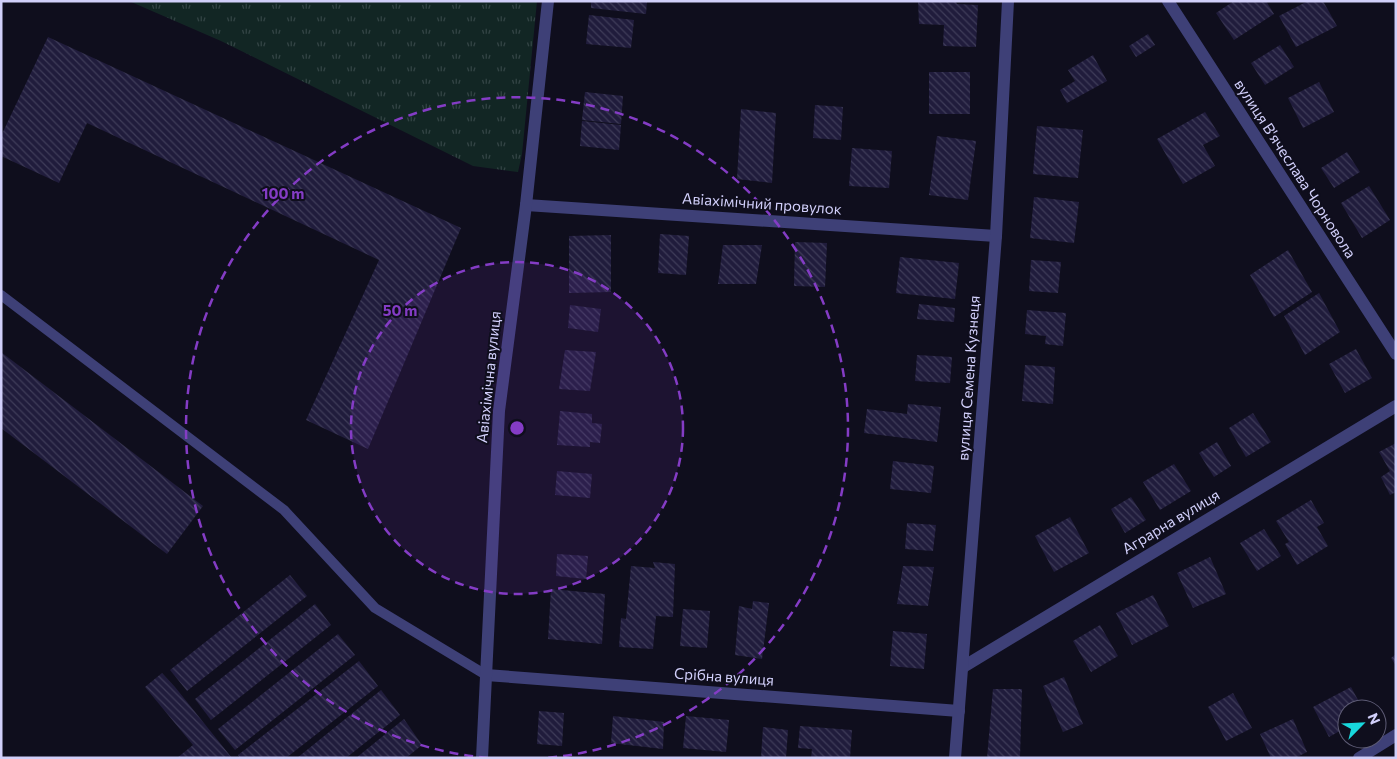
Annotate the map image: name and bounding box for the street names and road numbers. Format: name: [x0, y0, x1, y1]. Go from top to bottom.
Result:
street label: вулиця В'ячеслава Чорновола: [1231, 76, 1360, 261]
street label: Авіахімічний провулок: [682, 188, 843, 218]
street label: вулиця Семена Кузнеця: [953, 295, 983, 461]
street label: Авіахімічна вулиця: [472, 310, 504, 444]
street label: Аграрна вулиця: [1118, 485, 1222, 557]
street label: Срібна вулиця: [673, 664, 775, 688]

